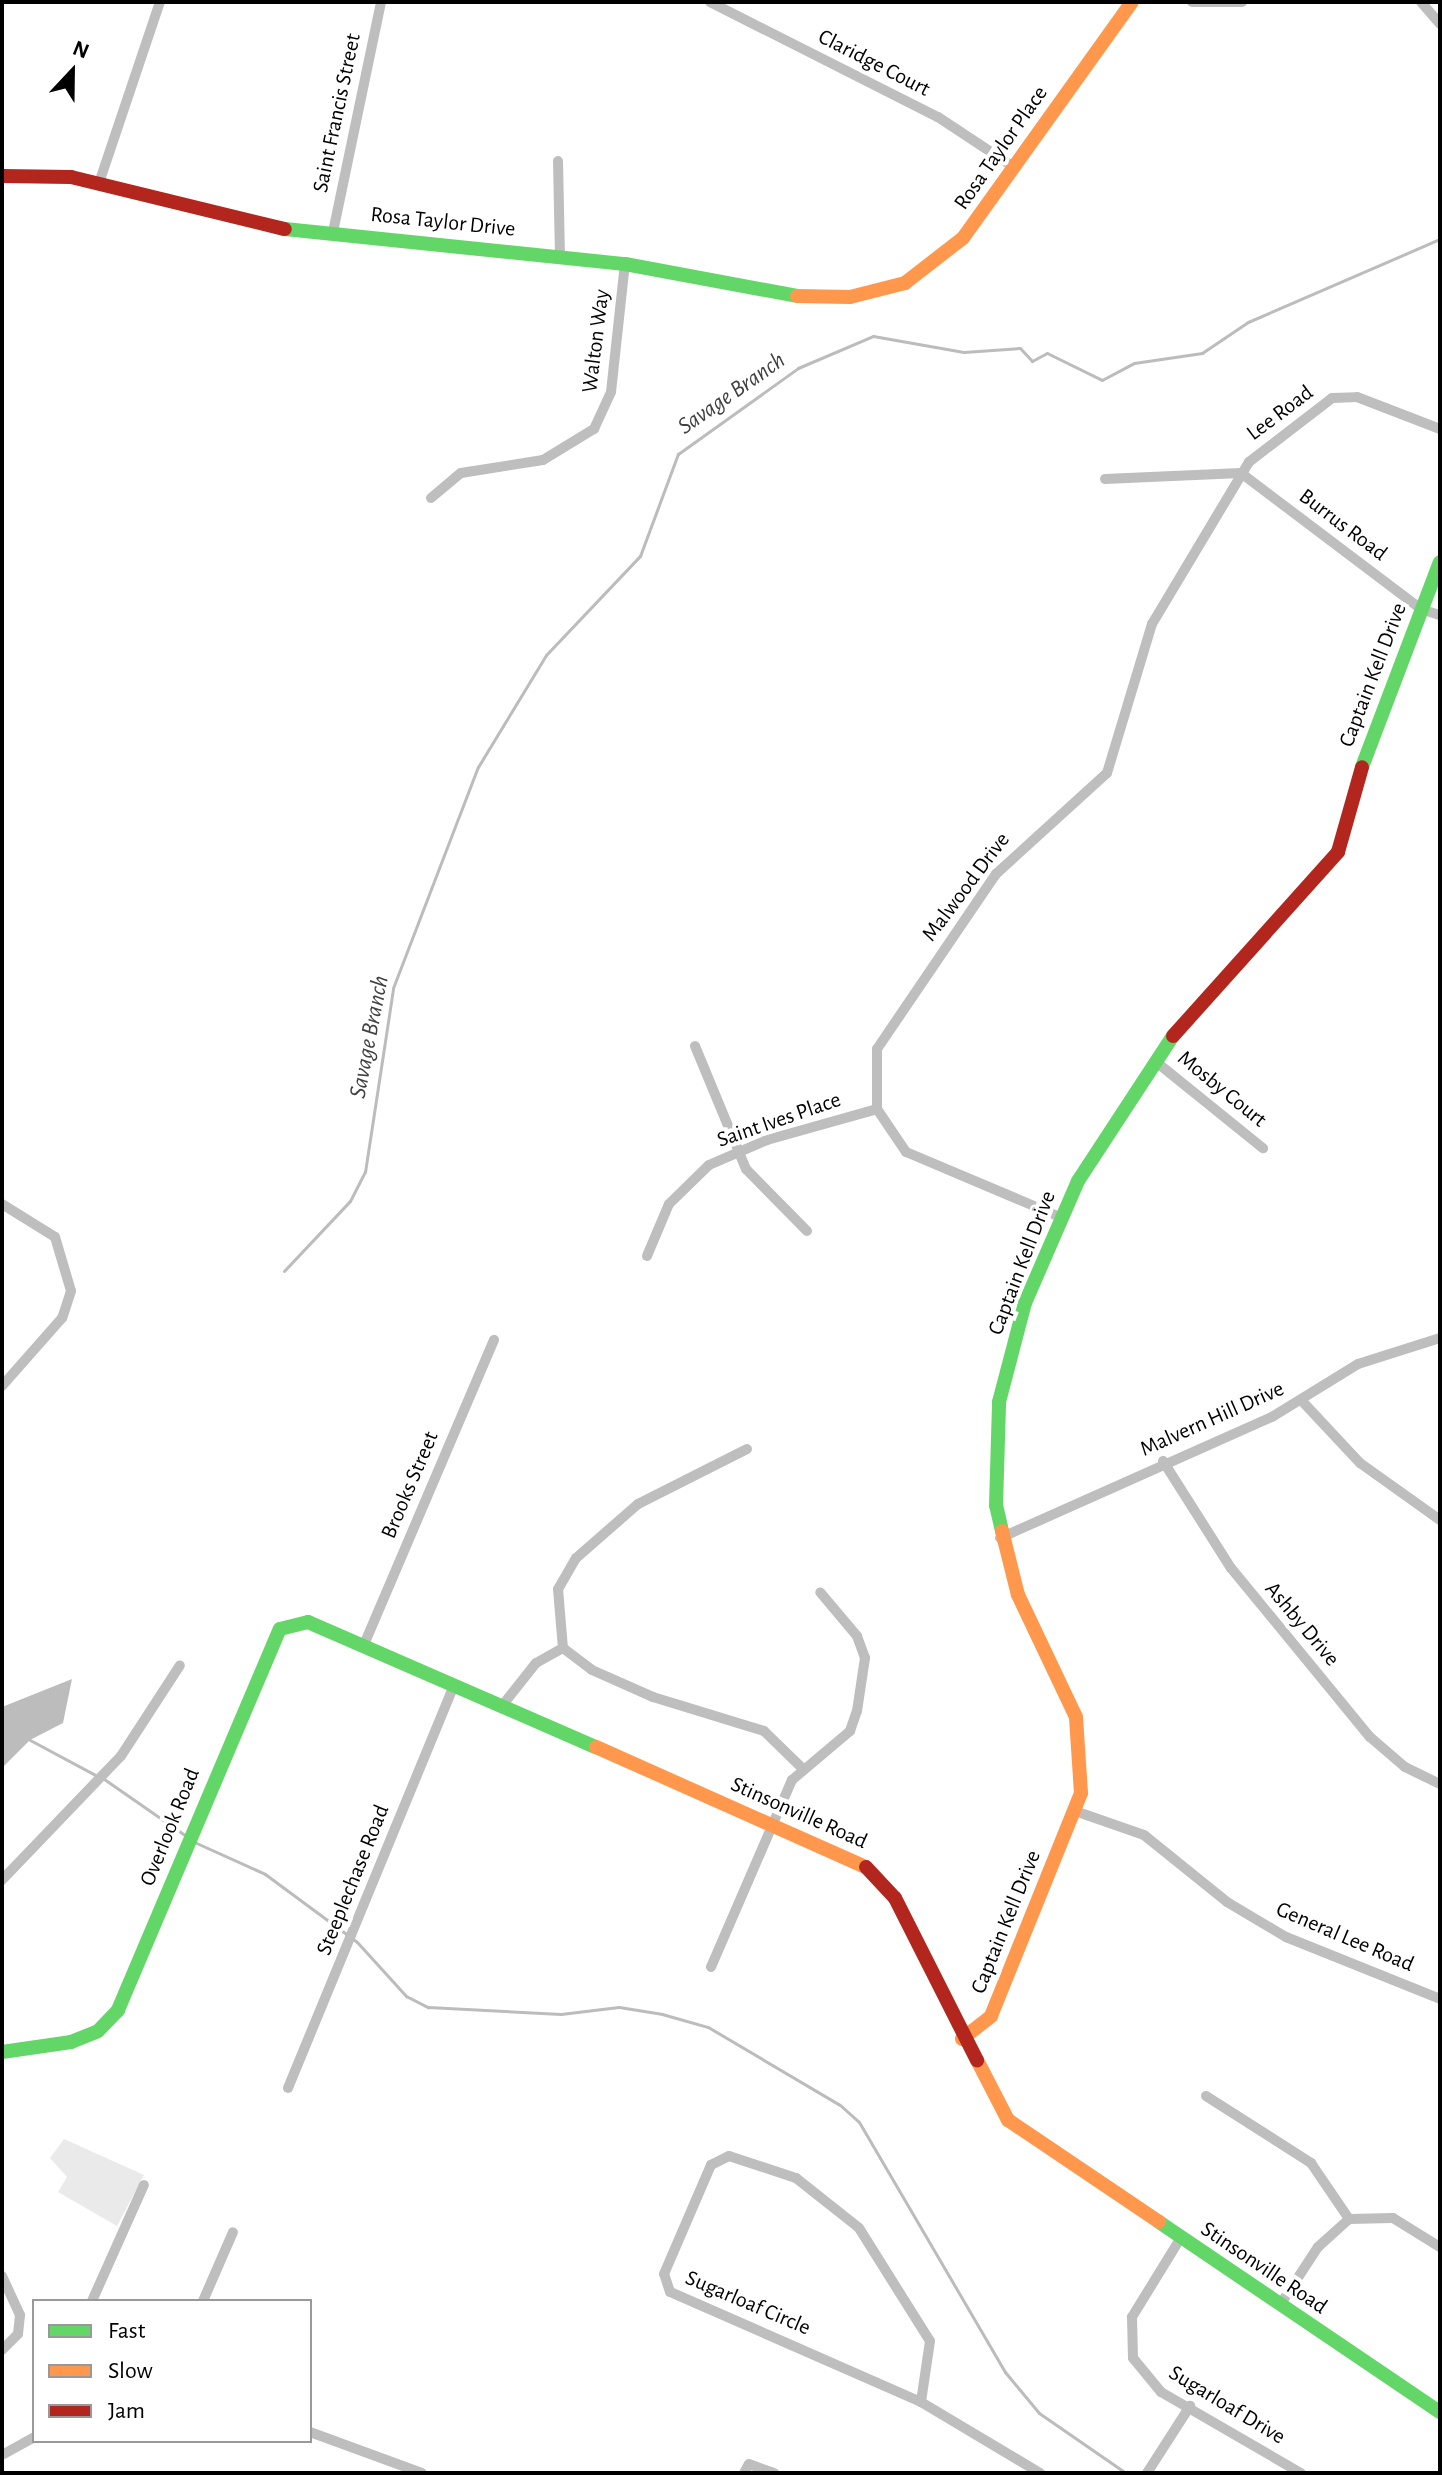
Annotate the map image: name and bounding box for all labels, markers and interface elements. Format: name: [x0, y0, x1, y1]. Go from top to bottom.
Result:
street label: Claridge Court: [814, 24, 934, 102]
street label: Saint Francis Street: [307, 31, 367, 195]
north arrow: [32, 32, 112, 112]
text: N: [70, 37, 92, 63]
street label: Rosa Taylor Place: [949, 81, 1053, 215]
street label: Rosa Taylor Drive: [369, 201, 517, 243]
street label: Walton Way: [577, 288, 615, 394]
water label: Savage Branch: [673, 347, 791, 441]
street label: Lee Road: [1242, 379, 1318, 447]
street label: Burrus Road: [1294, 483, 1392, 567]
street label: Captain Kell Drive: [1333, 599, 1413, 751]
street label: Malwood Drive: [916, 827, 1016, 947]
water label: Savage Branch: [344, 973, 396, 1101]
street label: Mosby Court: [1172, 1045, 1272, 1133]
street label: Saint Ives Place: [714, 1086, 844, 1154]
street label: Captain Kell Drive: [982, 1187, 1062, 1339]
street label: Malvern Hill Drive: [1136, 1376, 1288, 1462]
street label: Brooks Street: [376, 1427, 444, 1543]
street label: Ashby Drive: [1259, 1576, 1345, 1672]
street label: Overlook Road: [134, 1764, 206, 1890]
street label: Stinsonville Road: [727, 1771, 871, 1855]
street label: Steeplechase Road: [311, 1801, 395, 1959]
street label: Captain Kell Drive: [965, 1846, 1047, 1998]
street label: General Lee Road: [1272, 1896, 1418, 1978]
street label: Stinsonville Road: [1196, 2216, 1332, 2320]
street label: Sugarloaf Circle: [681, 2265, 815, 2341]
legend: [32, 2299, 312, 2443]
text: Fast: [108, 2319, 145, 2343]
text: Slow: [108, 2359, 153, 2383]
street label: Sugarloaf Drive: [1164, 2360, 1290, 2450]
text: Jam: [108, 2399, 145, 2423]

